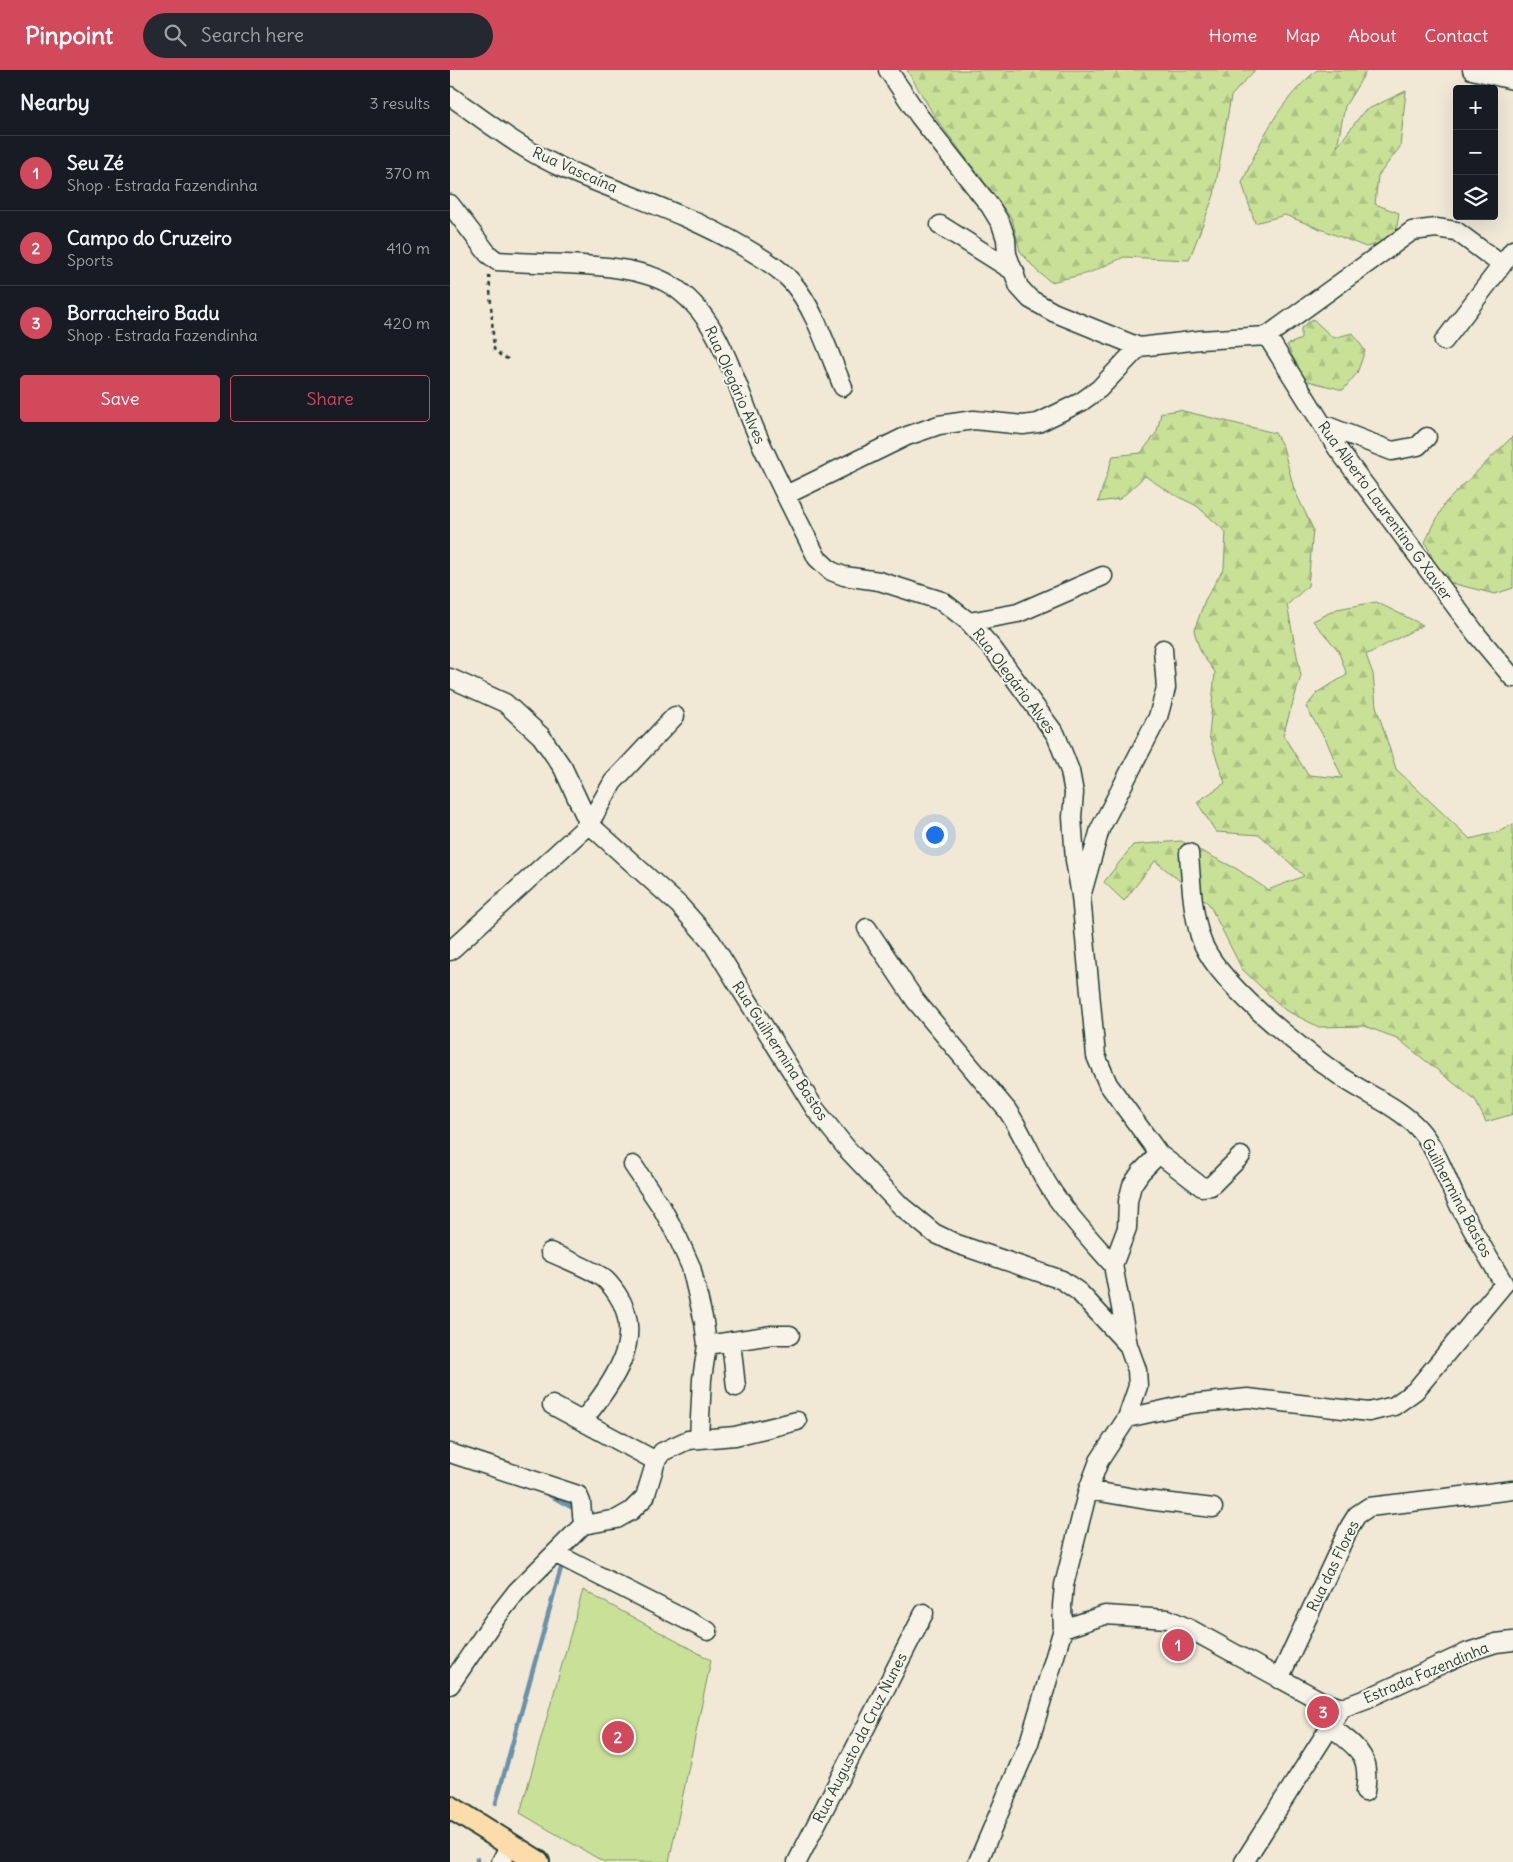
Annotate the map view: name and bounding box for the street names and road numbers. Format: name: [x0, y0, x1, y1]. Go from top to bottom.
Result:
street label: Rua Vascaína: [530, 142, 621, 197]
street label: Rua Olegário Alves: [701, 323, 770, 447]
street label: Rua Alberto Laurentino G Xavier: [1314, 418, 1457, 604]
street label: Rua Olegário Alves: [969, 624, 1060, 737]
street label: Rua Guilhermina Bastos: [728, 977, 833, 1124]
street label: Guilhermina Bastos: [1418, 1135, 1497, 1261]
street label: Rua das Flores: [1302, 1517, 1363, 1614]
street label: Estrada Fazendinha: [1360, 1637, 1492, 1708]
street label: Rua Augusto da Cruz Nunes: [808, 1649, 911, 1826]

